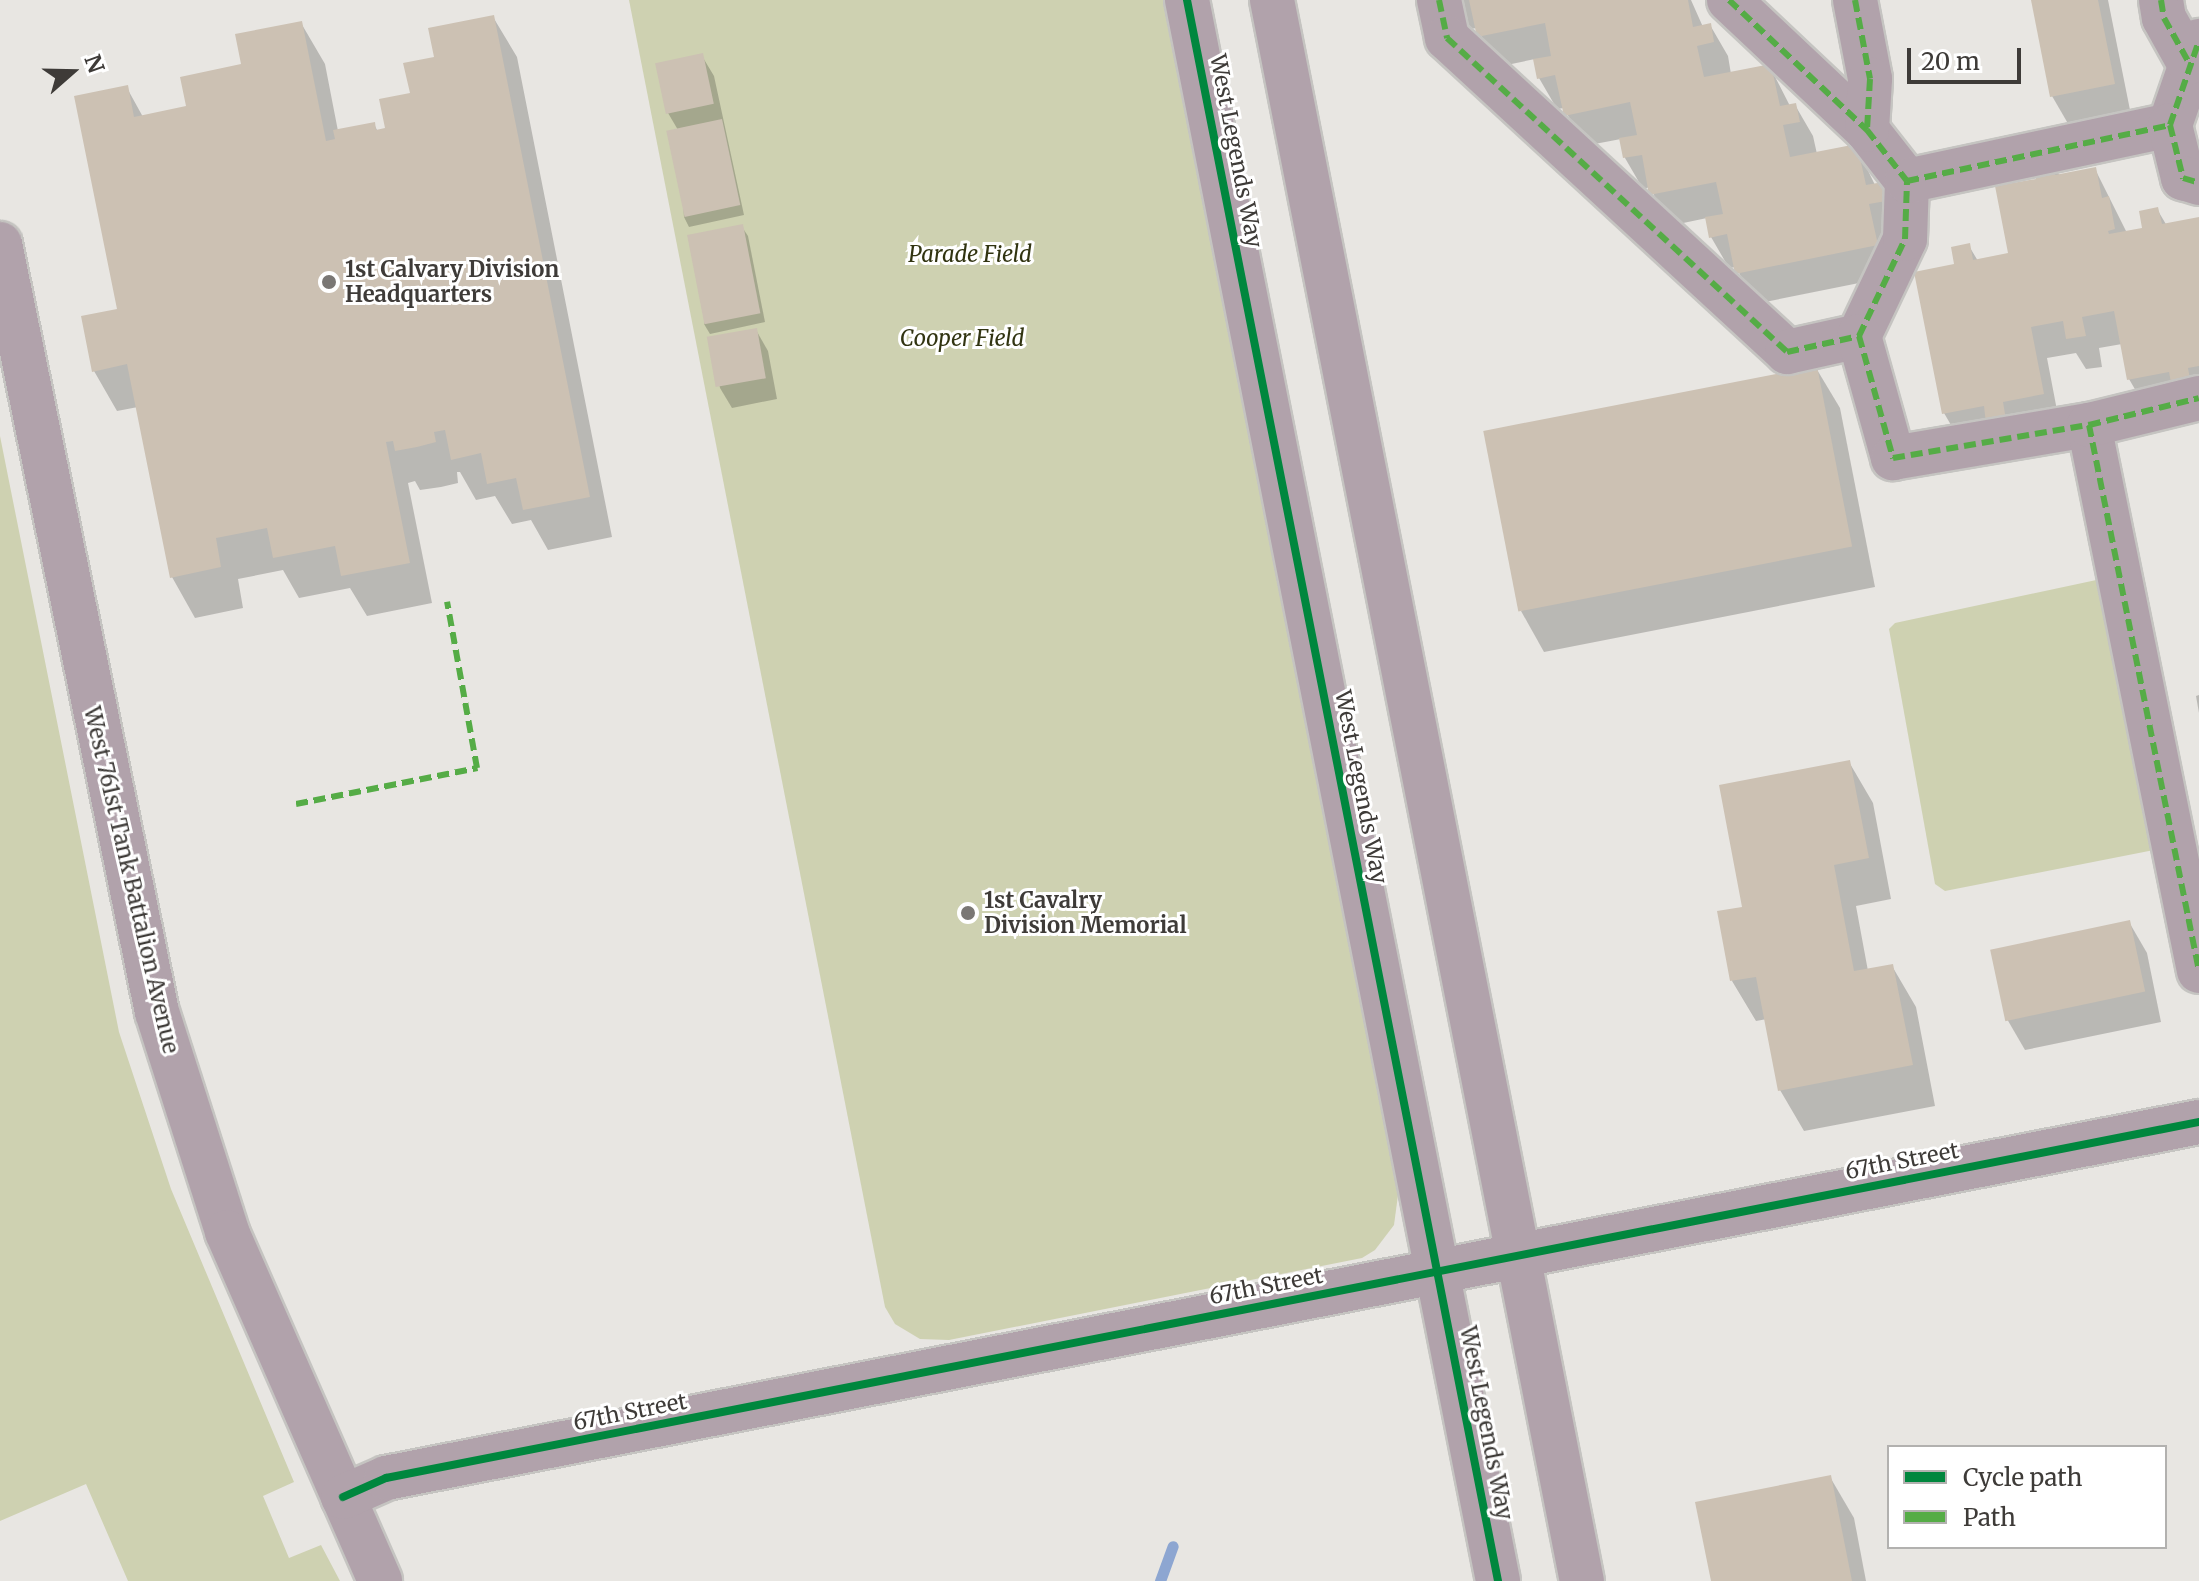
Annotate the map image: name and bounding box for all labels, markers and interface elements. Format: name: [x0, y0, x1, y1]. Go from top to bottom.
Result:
north arrow: [32, 32, 112, 112]
scale bar: [1911, 32, 2025, 82]
text: 20 m: [1921, 46, 1980, 77]
text: N: [78, 51, 111, 77]
street label: West Legends Way: [1204, 52, 1268, 250]
park label: Parade Field: [908, 242, 1032, 268]
place label: 1st Calvary Division Headquarters: [345, 256, 559, 308]
marker: 1st Calvary Division Headquarters: [320, 273, 338, 291]
park label: Cooper Field: [900, 326, 1024, 352]
street label: West Legends Way: [1329, 688, 1393, 886]
street label: West 761st Tank Battalion Avenue: [78, 704, 184, 1056]
place label: 1st Cavalry Division Memorial: [984, 887, 1187, 938]
marker: 1st Cavalry Division Memorial: [959, 904, 977, 922]
street label: 67th Street: [1843, 1137, 1961, 1185]
street label: 67th Street: [1207, 1262, 1325, 1310]
street label: West Legends Way: [1454, 1324, 1518, 1522]
street label: 67th Street: [571, 1388, 689, 1436]
legend: [1887, 1445, 2167, 1549]
text: Cycle path: [1963, 1462, 2082, 1493]
text: Path: [1963, 1502, 2016, 1533]

